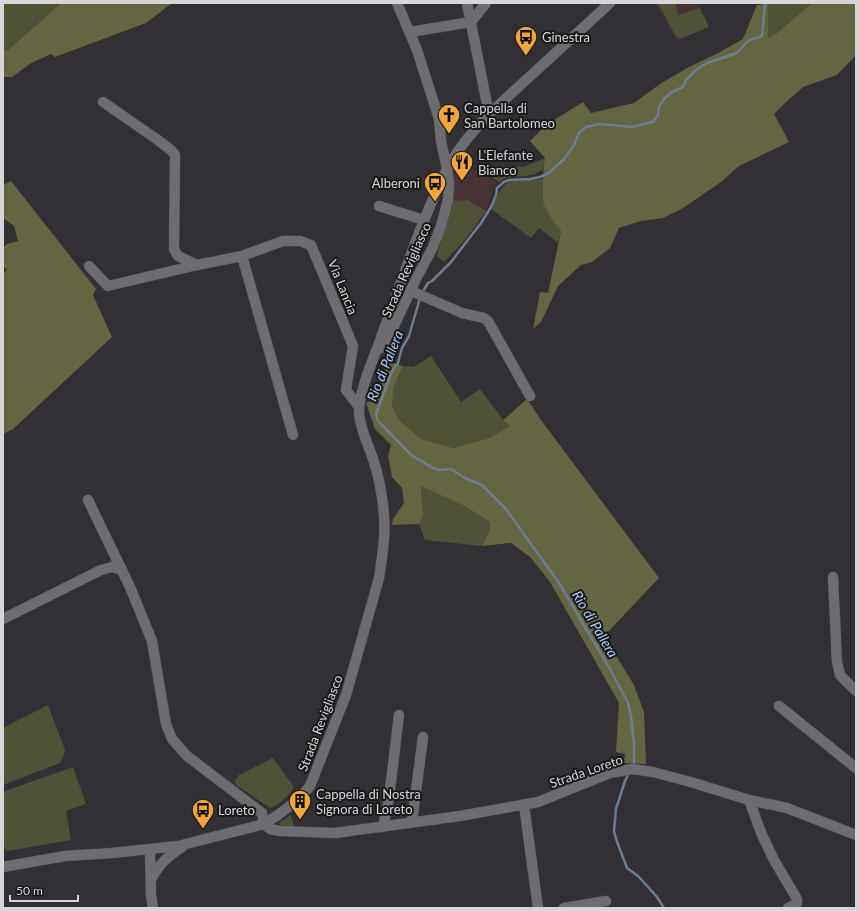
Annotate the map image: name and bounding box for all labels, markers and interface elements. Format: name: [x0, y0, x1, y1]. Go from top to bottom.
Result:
bus stop icon: Ginestra: [513, 24, 539, 57]
place label: Ginestra: [542, 29, 590, 45]
place label: Cappella di San Bartolomeo: [464, 100, 555, 131]
church icon: Cappella di San Bartolomeo: [436, 102, 462, 135]
place label: L'Elefante Bianco: [478, 147, 533, 178]
restaurant icon: L'Elefante Bianco: [449, 149, 475, 182]
bus stop icon: Alberoni: [422, 170, 448, 203]
place label: Alberoni: [372, 175, 420, 191]
street label: Strada Revigliasco: [378, 220, 434, 320]
street label: Via Lancia: [325, 257, 361, 317]
water label: Rio di Pallera: [363, 328, 406, 404]
water label: Rio di Pallera: [569, 587, 622, 660]
street label: Strada Revigliasco: [294, 672, 346, 774]
street label: Strada Loreto: [547, 751, 625, 791]
place label: Cappella di Nostra Signora di Loreto: [316, 786, 421, 817]
building icon: Cappella di Nostra Signora di Loreto: [287, 788, 313, 821]
bus stop icon: Loreto: [190, 797, 216, 830]
place label: Loreto: [218, 802, 255, 818]
scale bar: [10, 877, 78, 903]
text: 50 m: [16, 883, 43, 898]

